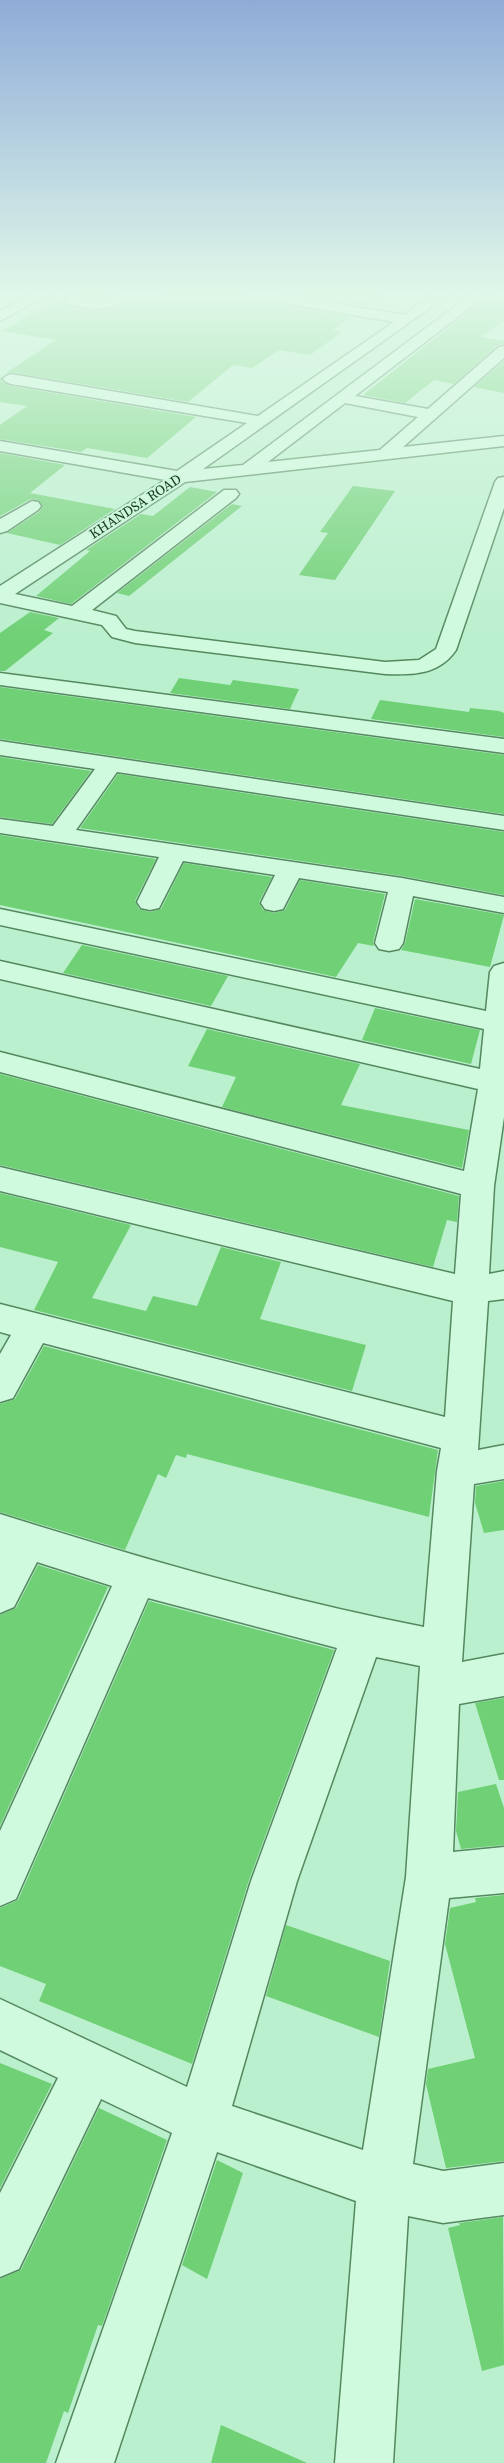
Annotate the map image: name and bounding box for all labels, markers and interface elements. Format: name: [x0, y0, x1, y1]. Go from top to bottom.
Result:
street label: KHANDSA ROAD: [85, 469, 185, 543]

